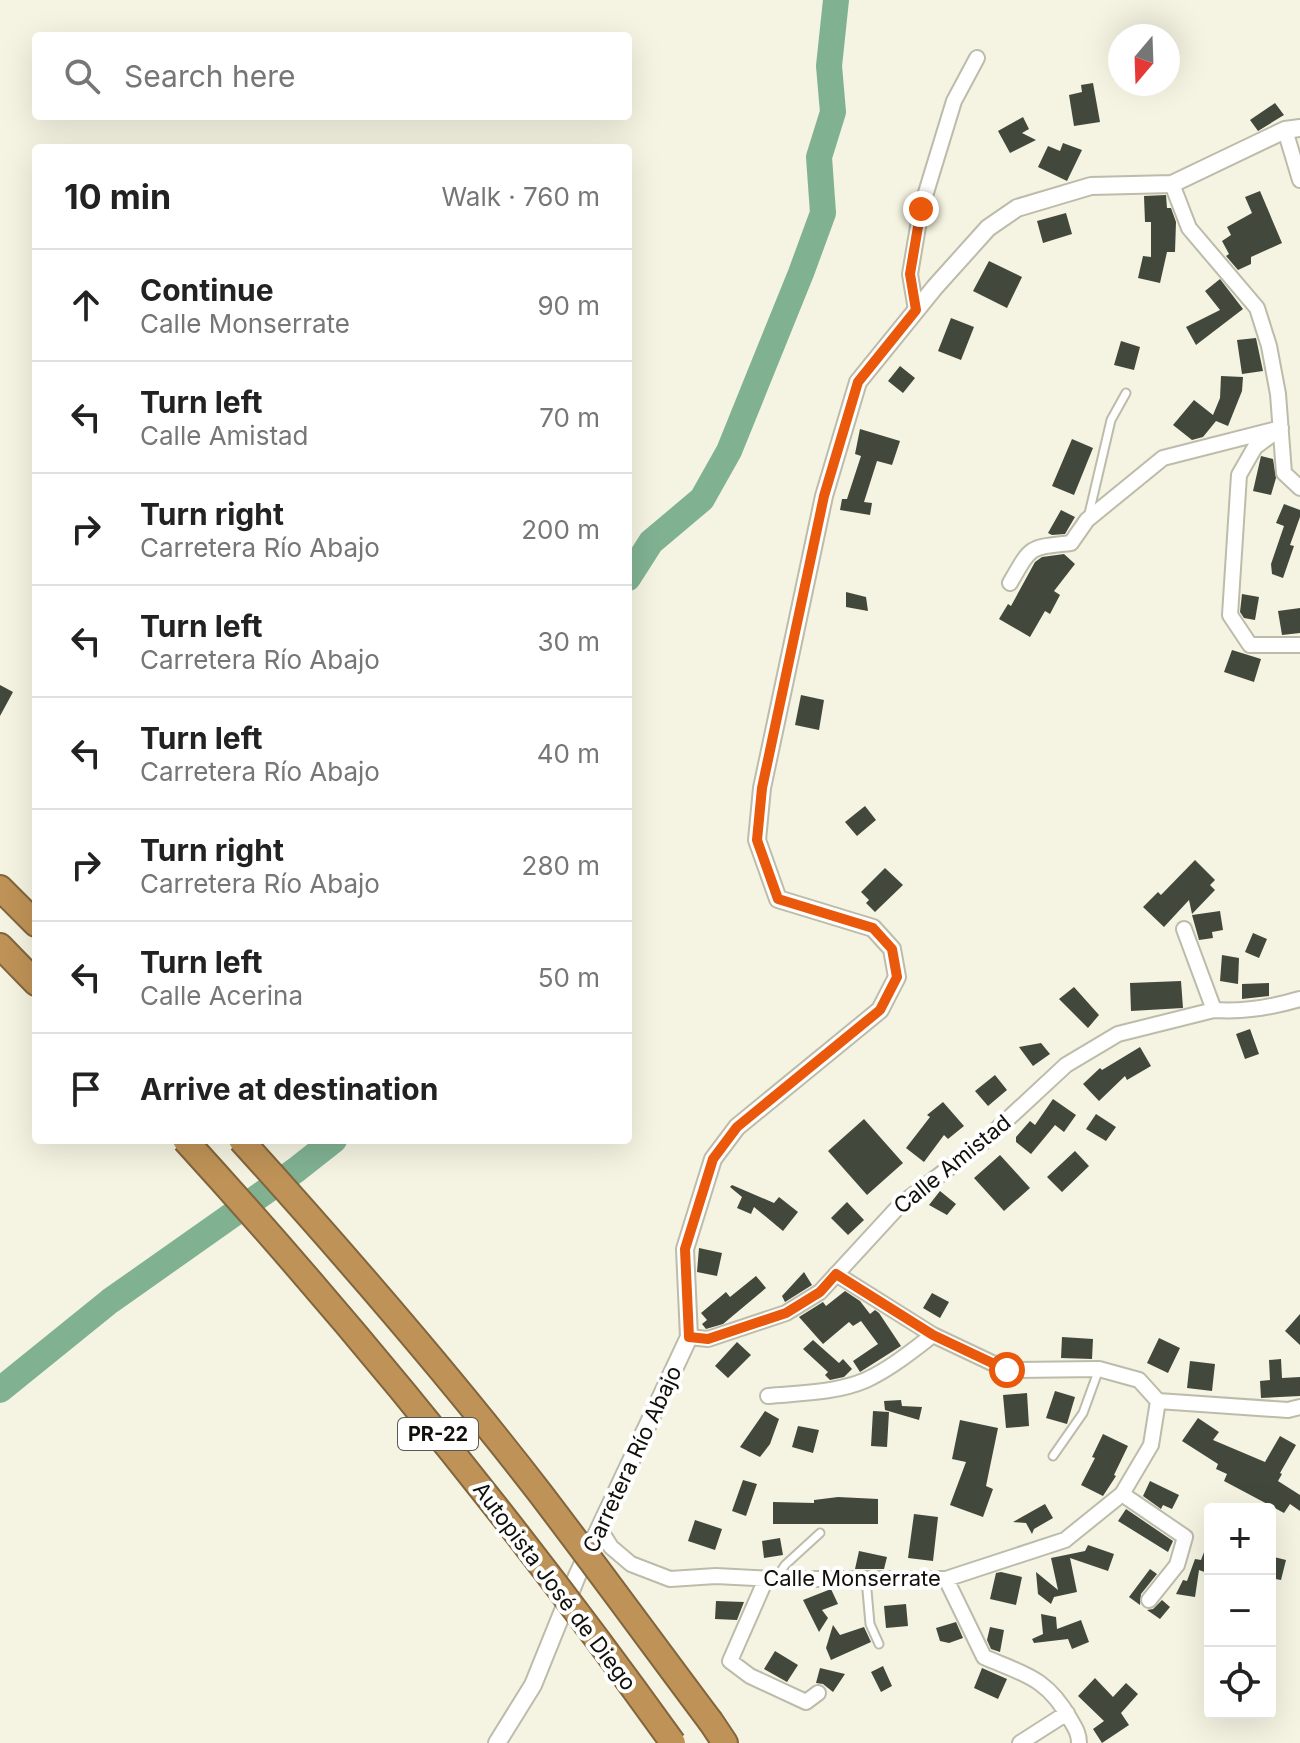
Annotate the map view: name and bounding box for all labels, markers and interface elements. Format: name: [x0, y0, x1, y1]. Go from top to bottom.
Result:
north arrow: [1108, 24, 1180, 96]
search box: [32, 32, 632, 120]
icon: search: [60, 54, 104, 98]
text: Search here: [124, 58, 296, 94]
text: 10 min: [64, 176, 171, 217]
text: Walk · 760 m: [441, 181, 600, 212]
route end: [903, 191, 939, 227]
text: Continue: [140, 272, 274, 308]
icon: ahead: [64, 283, 108, 327]
text: 90 m: [537, 290, 600, 321]
text: Calle Monserrate: [140, 308, 350, 339]
text: Turn left: [140, 384, 262, 420]
icon: left: [64, 395, 108, 439]
text: 70 m: [539, 402, 600, 433]
text: Calle Amistad: [140, 420, 309, 451]
text: Turn right: [140, 496, 284, 532]
icon: right: [64, 507, 108, 551]
text: 200 m: [521, 514, 600, 545]
text: Carretera Río Abajo: [140, 532, 380, 563]
text: Turn left: [140, 608, 262, 644]
icon: left: [64, 619, 108, 663]
text: 30 m: [537, 626, 600, 657]
text: Carretera Río Abajo: [140, 644, 380, 675]
text: Turn left: [140, 720, 262, 756]
icon: left: [64, 731, 108, 775]
text: 40 m: [537, 738, 600, 769]
text: Carretera Río Abajo: [140, 756, 380, 787]
text: Turn right: [140, 832, 284, 868]
icon: right: [64, 843, 108, 887]
text: 280 m: [522, 850, 600, 881]
text: Carretera Río Abajo: [140, 868, 380, 899]
text: Turn left: [140, 944, 262, 980]
icon: left: [64, 955, 108, 999]
text: 50 m: [538, 962, 600, 993]
text: Calle Acerina: [140, 980, 303, 1011]
icon: arrive: [64, 1067, 108, 1111]
text: Arrive at destination: [140, 1071, 438, 1107]
street label: Calle Amistad: [888, 1109, 1016, 1219]
route start: [989, 1352, 1025, 1388]
street label: Carretera Río Abajo: [577, 1362, 687, 1556]
road number: PR-22: [398, 1418, 478, 1450]
street label: Autopista José de Diego: [468, 1477, 642, 1695]
map controls: [1204, 1503, 1276, 1719]
button: +: [1204, 1503, 1276, 1575]
street label: Calle Monserrate: [763, 1565, 941, 1591]
button: −: [1204, 1575, 1276, 1647]
button: locate: [1204, 1647, 1276, 1719]

